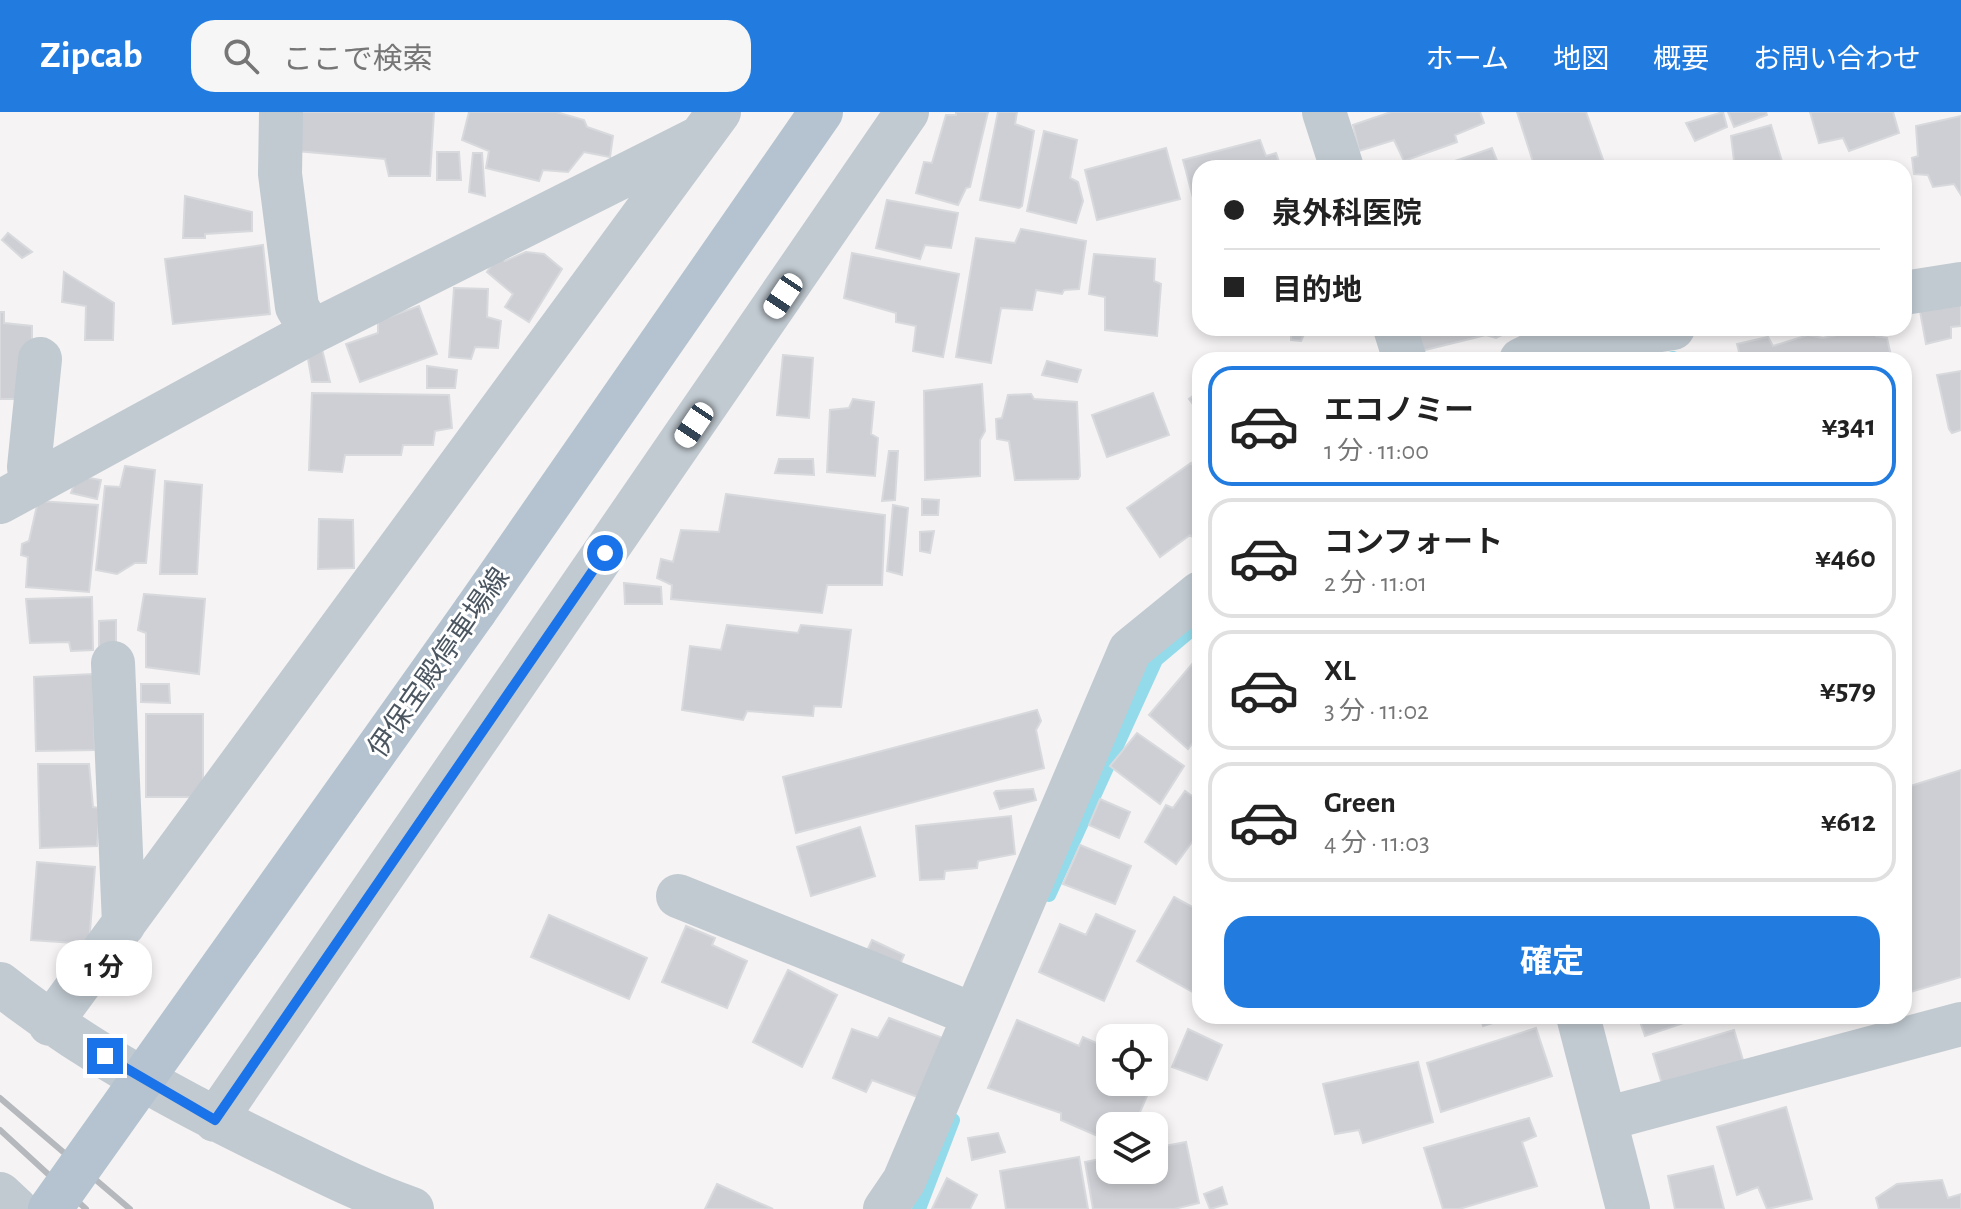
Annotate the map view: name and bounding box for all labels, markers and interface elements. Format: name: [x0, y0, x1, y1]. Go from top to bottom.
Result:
search box: [191, 20, 751, 92]
icon: search: [219, 34, 263, 78]
text: Zipcab: [40, 37, 143, 75]
text: ここで検索: [283, 45, 433, 75]
text: ホーム: [1426, 46, 1509, 74]
text: 地図: [1553, 46, 1609, 74]
text: 概要: [1653, 46, 1709, 74]
text: お問い合わせ: [1753, 46, 1921, 74]
text: 泉外科医院: [1272, 199, 1422, 229]
car: [760, 269, 806, 323]
text: 目的地: [1272, 276, 1362, 306]
icon: car: [1228, 390, 1300, 462]
text: エコノミー: [1324, 396, 1474, 426]
car: [671, 398, 717, 452]
text: ¥341: [1821, 411, 1876, 441]
text: 1 分 · 11:00: [1324, 438, 1429, 464]
icon: car: [1228, 522, 1300, 594]
text: コンフォート: [1324, 528, 1503, 558]
route start: [587, 535, 623, 571]
text: ¥460: [1815, 543, 1876, 573]
street label: 伊保宝殿停車場線: [362, 562, 515, 763]
text: 2 分 · 11:01: [1324, 570, 1427, 596]
icon: car: [1228, 654, 1300, 726]
text: XL: [1324, 656, 1356, 686]
text: ¥579: [1820, 675, 1876, 705]
text: 3 分 · 11:02: [1324, 698, 1429, 724]
icon: car: [1228, 786, 1300, 858]
text: Green: [1324, 788, 1396, 818]
text: ¥612: [1821, 807, 1876, 837]
text: 4 分 · 11:03: [1324, 830, 1430, 856]
button: 確定: [1224, 916, 1880, 1008]
callout: 1 分: [57, 940, 153, 996]
text: 1 分: [84, 955, 124, 981]
map controls: [1096, 1024, 1168, 1184]
button: locate: [1096, 1024, 1168, 1096]
route end: [87, 1038, 123, 1074]
button: layers: [1096, 1112, 1168, 1184]

